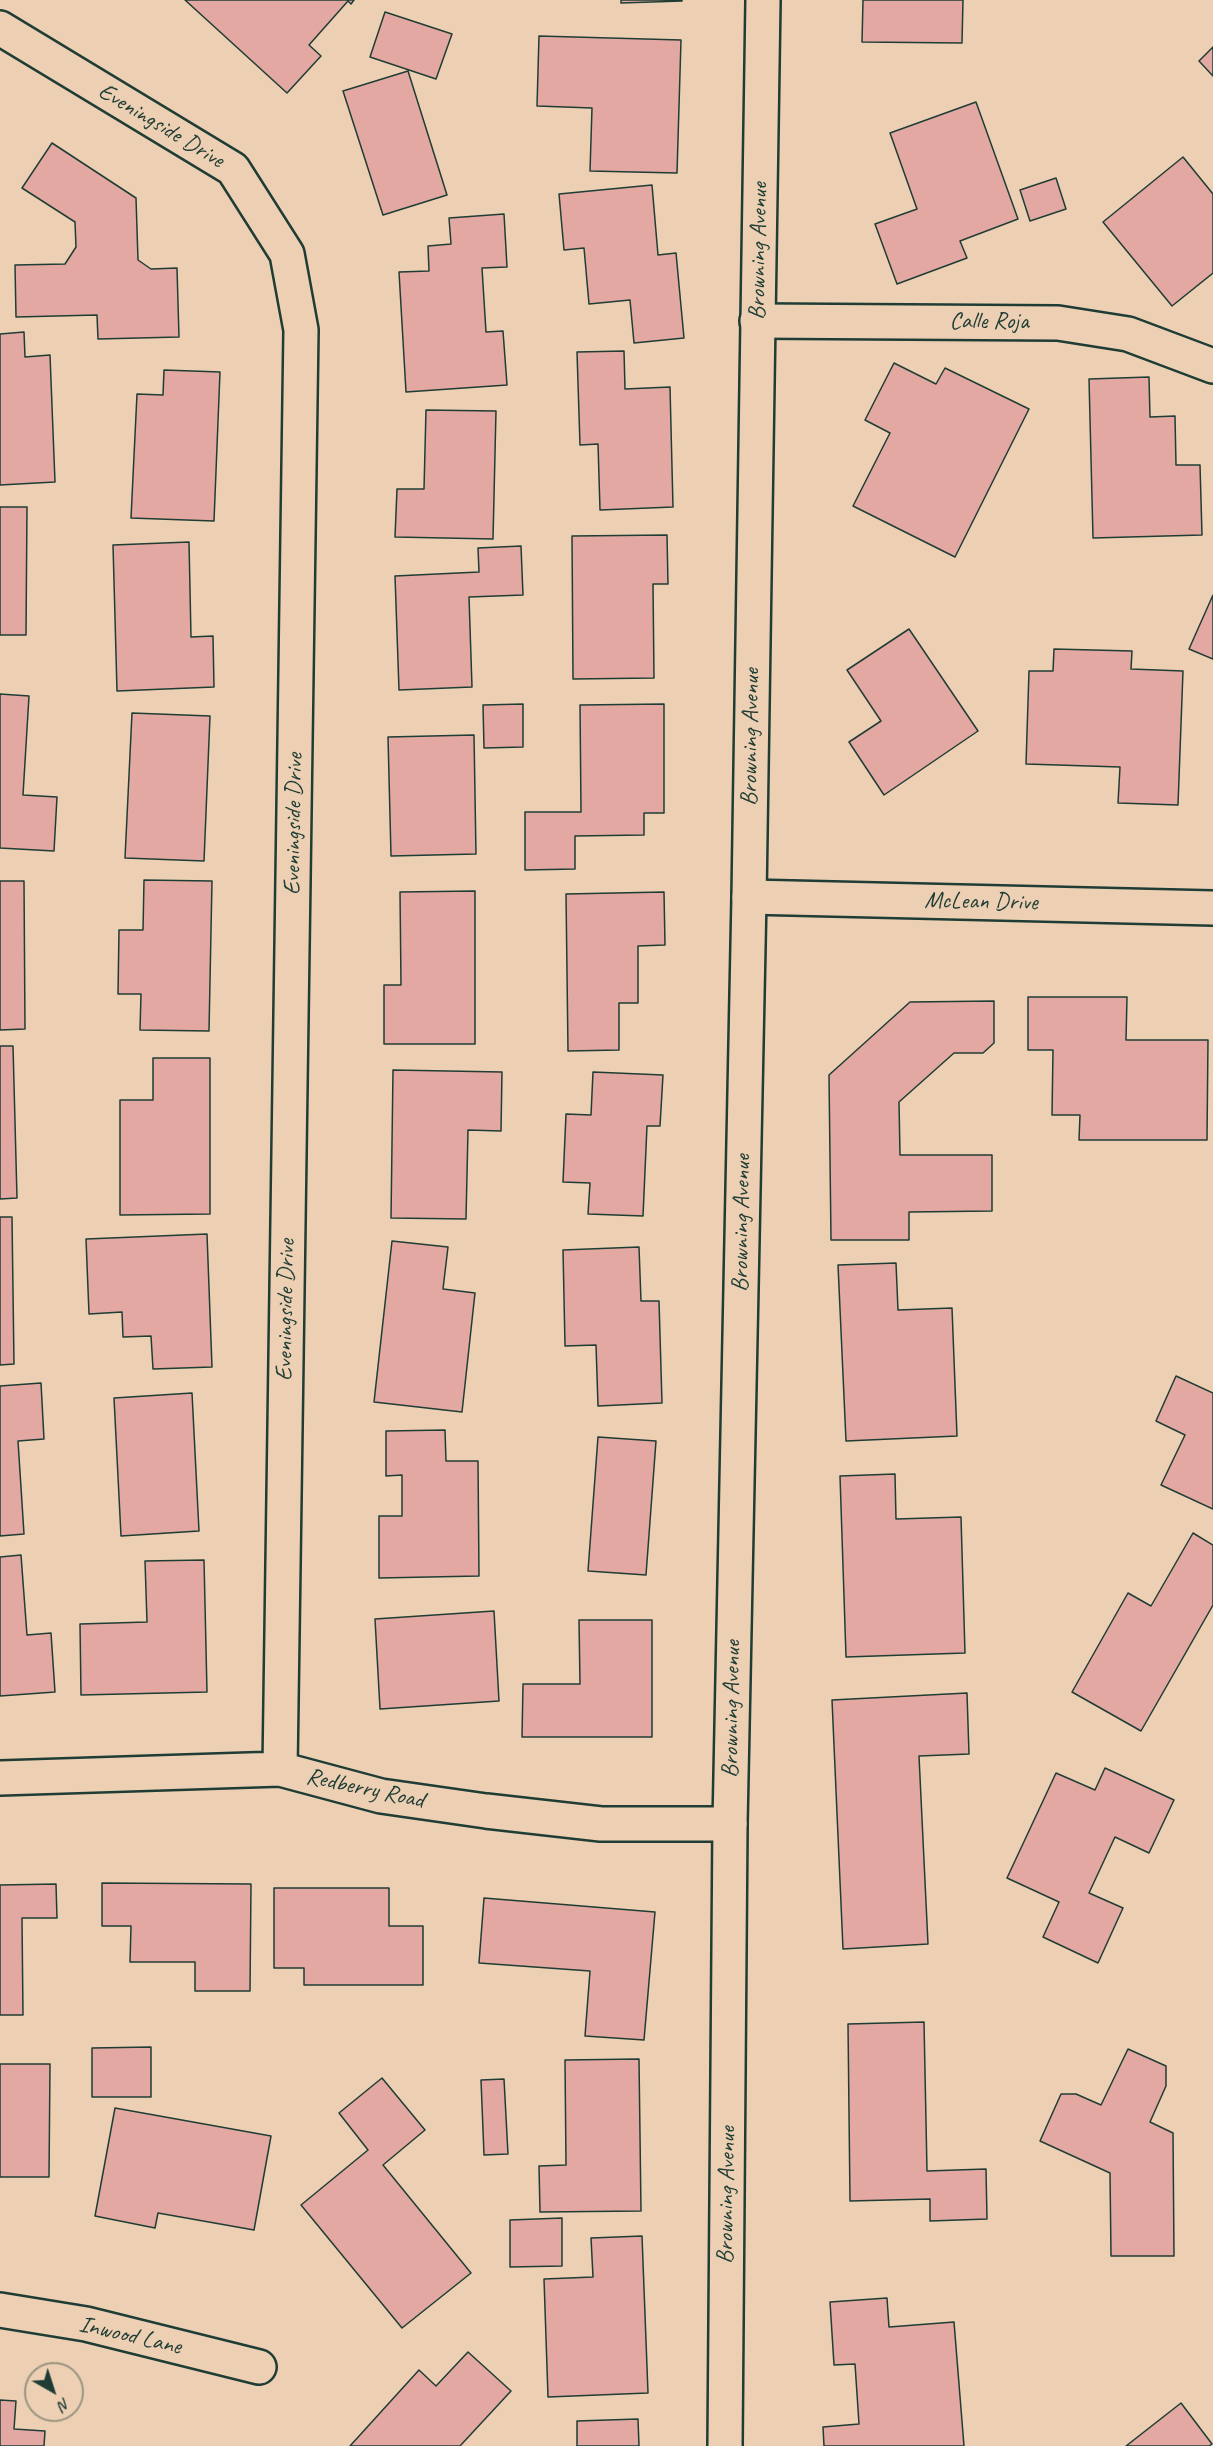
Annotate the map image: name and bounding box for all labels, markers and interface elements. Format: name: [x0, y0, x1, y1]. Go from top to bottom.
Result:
street label: Eveningside Drive: [93, 77, 229, 175]
street label: Browning Avenue: [743, 182, 775, 320]
street label: Calle Roja: [949, 308, 1029, 336]
street label: Browning Avenue: [735, 668, 767, 806]
street label: Eveningside Drive: [278, 753, 310, 895]
street label: McLean Drive: [924, 887, 1038, 917]
street label: Browning Avenue: [726, 1154, 758, 1292]
street label: Eveningside Drive: [270, 1239, 302, 1381]
street label: Browning Avenue: [716, 1640, 748, 1778]
street label: Redberry Road: [304, 1762, 426, 1816]
street label: Browning Avenue: [711, 2126, 743, 2264]
street label: Inwood Lane: [76, 2310, 184, 2362]
north arrow: [24, 2362, 84, 2422]
text: N: [54, 2394, 74, 2415]

